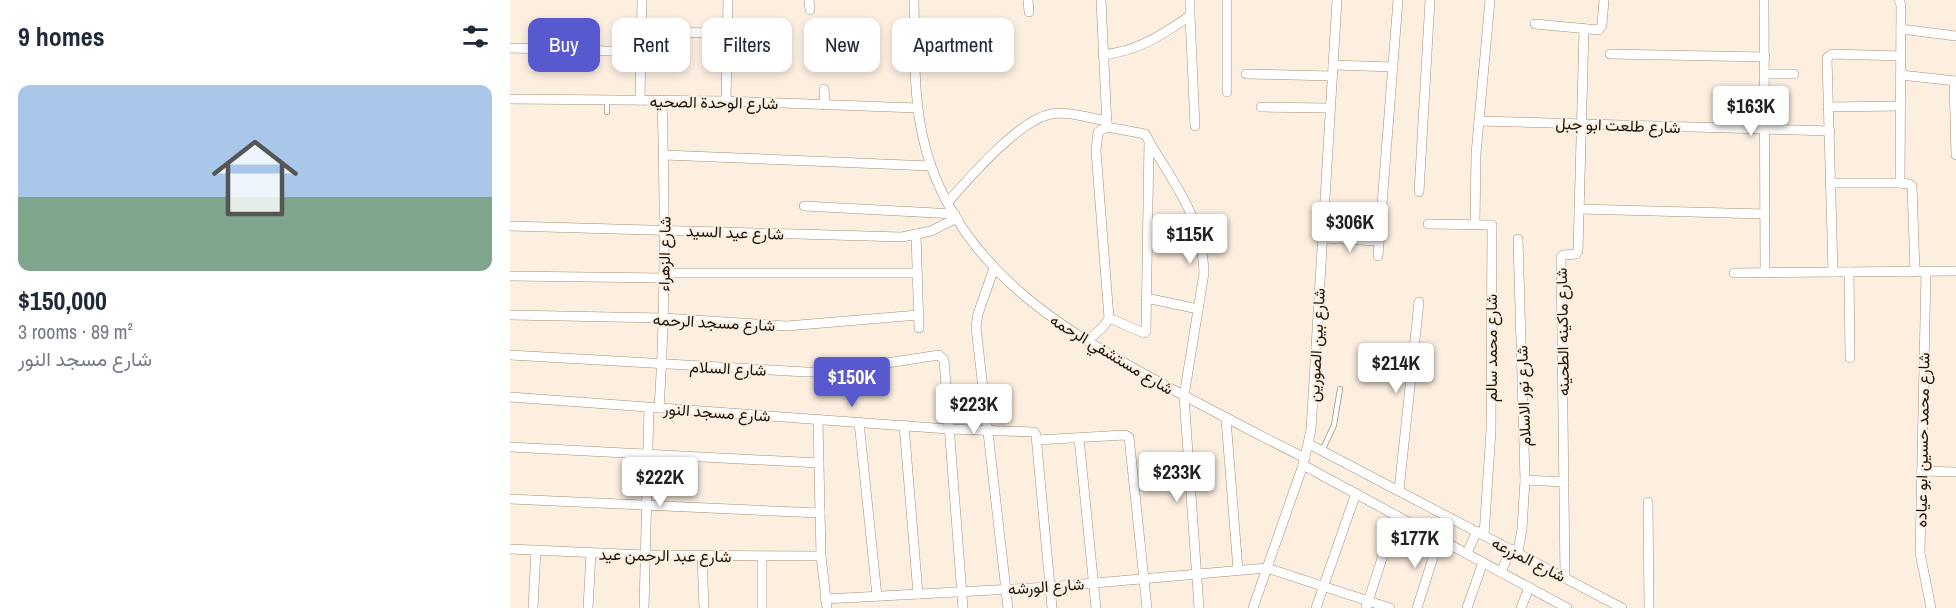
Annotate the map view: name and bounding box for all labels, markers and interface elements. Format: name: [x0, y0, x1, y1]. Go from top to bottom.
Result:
chip: Buy: [528, 18, 600, 72]
chip: Rent: [612, 18, 690, 72]
chip: Filters: [702, 18, 792, 72]
chip: New: [804, 18, 880, 72]
chip: Apartment: [892, 18, 1014, 72]
text: 9 homes: [18, 19, 105, 54]
icon: filters: [459, 20, 492, 53]
pin: $163K: [1709, 86, 1793, 137]
street label: شارع الوحدة الصحيه: [649, 90, 779, 115]
text: $163K: [1727, 92, 1775, 119]
street label: شارع طلعت ابو جبل: [1555, 112, 1681, 139]
icon: home: [201, 124, 309, 232]
pin: $306K: [1308, 202, 1392, 253]
text: $306K: [1326, 208, 1374, 235]
pin: $115K: [1148, 214, 1232, 265]
street label: شارع الزهراء: [652, 216, 677, 292]
street label: شارع عيد السيد: [685, 219, 784, 246]
text: $115K: [1166, 220, 1214, 247]
street label: شارع ماكينه الطحينه: [1550, 268, 1575, 396]
text: $150,000: [18, 283, 107, 318]
street label: شارع بين الصورين: [1302, 288, 1331, 402]
street label: شارع محمد سالم: [1480, 294, 1503, 402]
street label: شارع مسجد الرحمه: [652, 308, 776, 337]
street label: شارع مستشفي الرحمه: [1045, 308, 1178, 402]
text: 3 rooms · 89 m²: [18, 318, 133, 345]
pin: $214K: [1354, 343, 1438, 394]
text: شارع مسجد النور: [18, 345, 152, 372]
street label: شارع نور الاسلام: [1510, 345, 1537, 447]
text: $214K: [1372, 349, 1420, 376]
street label: شارع محمد حسين ابو عياده: [1909, 352, 1936, 528]
street label: شارع السلام: [689, 355, 767, 382]
pin: $150K: [810, 357, 894, 408]
text: $150K: [828, 363, 876, 390]
pin: $223K: [932, 384, 1016, 435]
text: $223K: [950, 390, 998, 417]
street label: شارع مسجد النور: [662, 397, 771, 428]
pin: $233K: [1135, 452, 1219, 503]
pin: $222K: [618, 457, 702, 508]
text: $233K: [1153, 458, 1201, 485]
text: $222K: [636, 463, 684, 490]
pin: $177K: [1373, 518, 1457, 569]
text: $177K: [1391, 524, 1439, 551]
street label: شارع المزرعه: [1488, 531, 1570, 588]
street label: شارع عبد الرحمن عيد: [598, 543, 732, 568]
street label: شارع الورشه: [1007, 572, 1085, 601]

